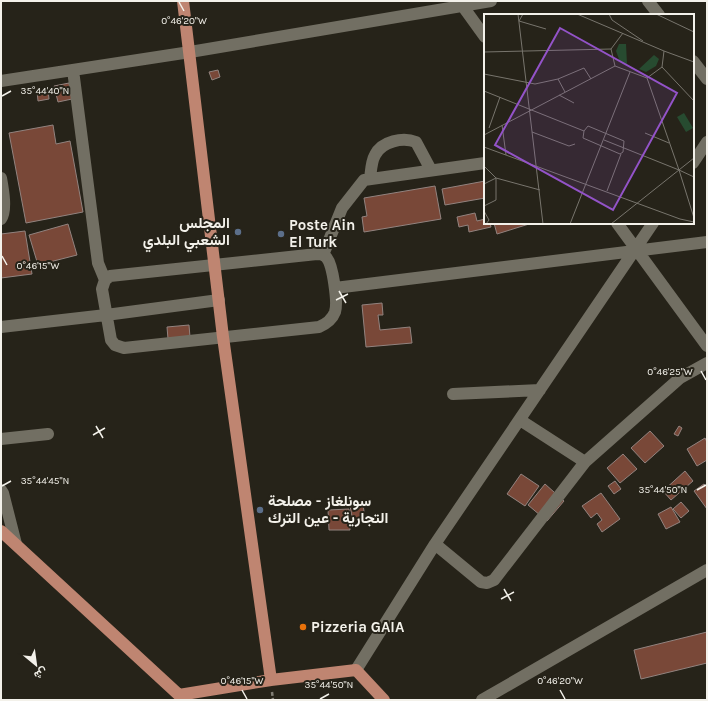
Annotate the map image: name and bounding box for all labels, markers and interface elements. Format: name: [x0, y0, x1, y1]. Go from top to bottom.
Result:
inset map: [484, 14, 694, 224]
text: 0°46'20"W: [161, 15, 207, 27]
text: 35°44'40"N: [21, 85, 69, 97]
place label: المجلس الشعبي البلدي: [143, 214, 230, 253]
place label: Poste Ain El Turk: [289, 216, 355, 251]
marker: المجلس الشعبي البلدي: [233, 227, 243, 237]
marker: Poste Ain El Turk: [276, 229, 286, 239]
text: 0°46'15"W: [17, 260, 60, 272]
text: 0°46'25"W: [647, 366, 693, 378]
text: 35°44'45"N: [21, 475, 69, 487]
text: 35°44'50"N: [639, 484, 687, 496]
place label: سونلغاز - مصلحة التجارية - عين الترك: [268, 492, 389, 527]
marker: سونلغاز - مصلحة التجارية - عين الترك: [255, 505, 265, 515]
place label: Pizzeria GAIA: [311, 618, 405, 636]
marker: Pizzeria GAIA: [298, 622, 308, 632]
north arrow: [16, 645, 56, 685]
text: ش: [32, 664, 50, 682]
text: 0°46'15"W: [221, 675, 264, 687]
text: 0°46'20"W: [537, 675, 583, 687]
text: 35°44'50"N: [305, 679, 353, 691]

